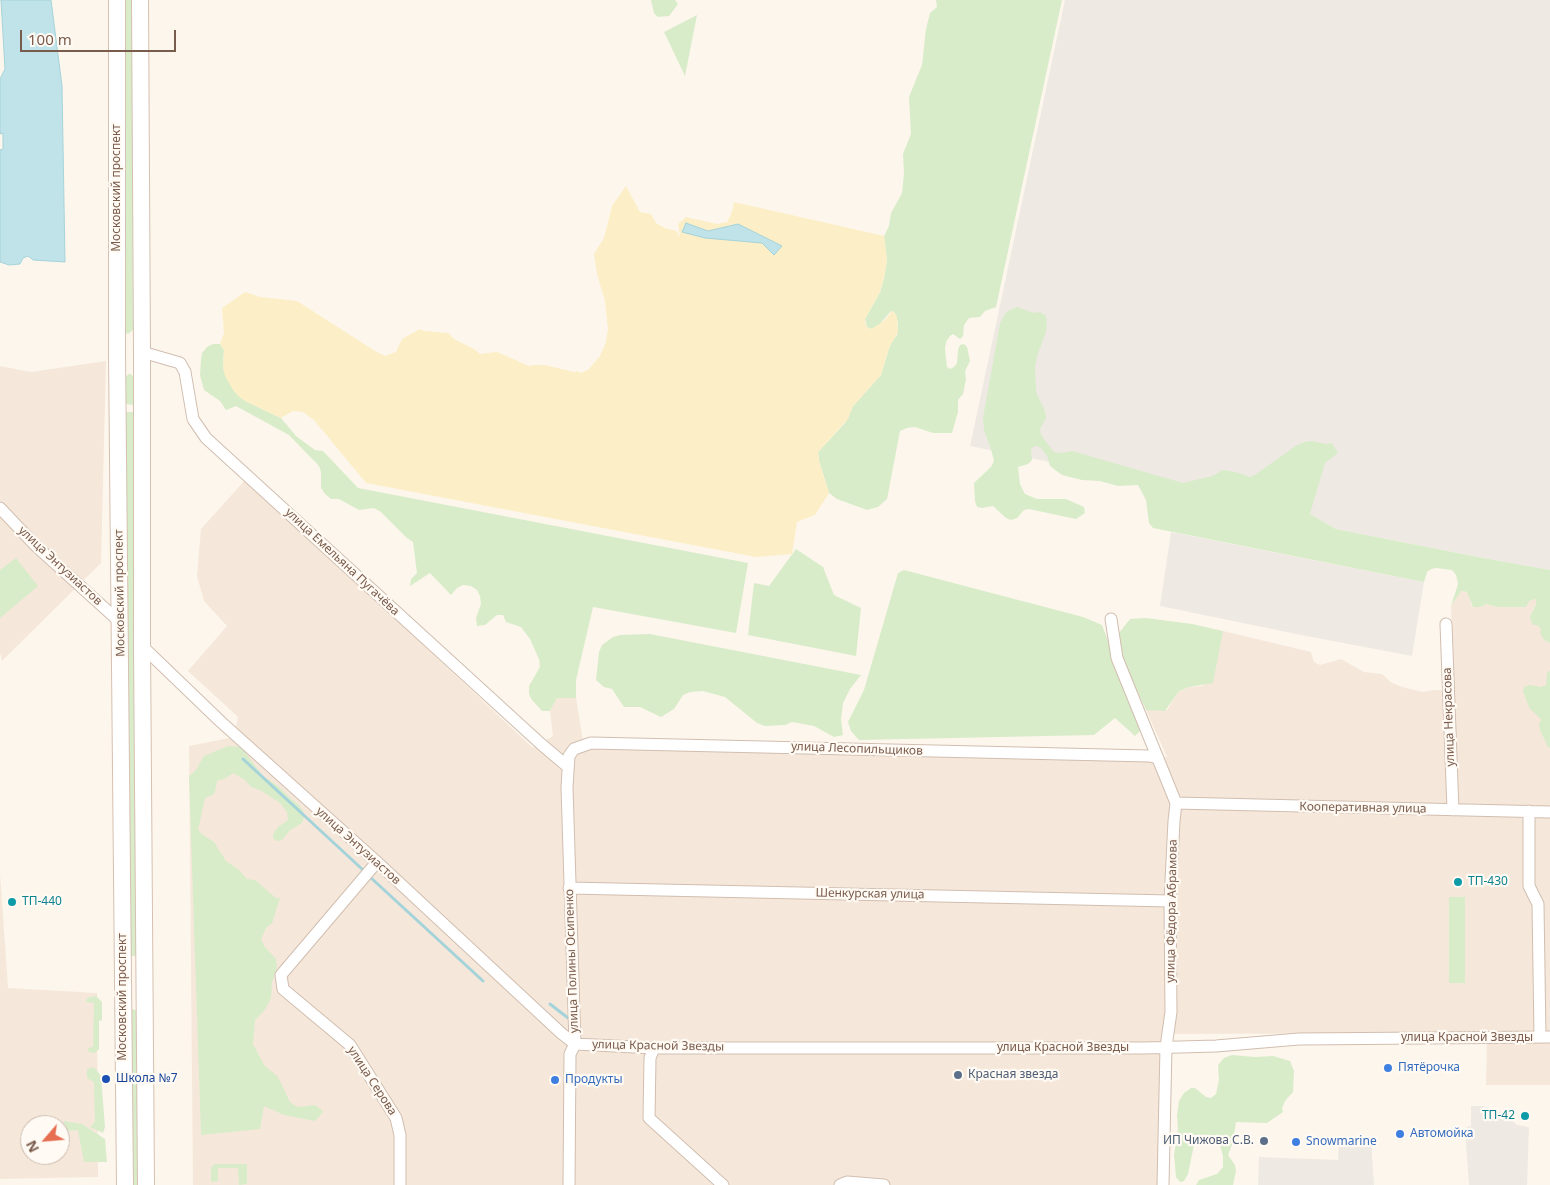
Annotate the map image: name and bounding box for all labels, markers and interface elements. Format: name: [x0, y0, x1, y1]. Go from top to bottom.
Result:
scale bar: [22, 20, 179, 52]
text: 100 m: [28, 29, 72, 49]
street label: Московский проспект: [110, 124, 124, 252]
street label: улица Емельяна Пугачёва: [282, 505, 402, 619]
street label: улица Энтузиастов: [15, 523, 105, 609]
street label: Московский проспект: [112, 529, 128, 657]
street label: улица Некрасова: [1440, 667, 1458, 767]
street label: улица Лесопильщиков: [791, 740, 923, 758]
street label: Кооперативная улица: [1299, 800, 1427, 816]
street label: улица Энтузиастов: [313, 804, 403, 888]
street label: улица Фёдора Абрамова: [1164, 839, 1180, 983]
place label: ТП-430: [1468, 875, 1508, 889]
marker: ТП-430: [1452, 876, 1464, 888]
street label: Шенкурская улица: [815, 886, 925, 902]
street label: улица Полины Осипенко: [562, 889, 582, 1033]
place label: ТП-440: [22, 895, 62, 909]
marker: ТП-440: [6, 896, 18, 908]
street label: Московский проспект: [116, 933, 130, 1061]
street label: улица Красной Звезды: [1401, 1031, 1533, 1045]
street label: улица Красной Звезды: [592, 1038, 724, 1054]
street label: улица Красной Звезды: [997, 1041, 1129, 1055]
street label: улица Серова: [344, 1044, 400, 1118]
place label: Пятёрочка: [1398, 1061, 1460, 1075]
marker: Пятёрочка: [1382, 1062, 1394, 1074]
place label: Красная звезда: [968, 1068, 1059, 1082]
marker: Красная звезда: [952, 1069, 964, 1081]
place label: Школа №7: [116, 1072, 178, 1086]
marker: Школа №7: [100, 1073, 112, 1085]
place label: Продукты: [565, 1073, 623, 1087]
marker: Продукты: [549, 1074, 561, 1086]
place label: ТП-42: [1482, 1109, 1515, 1123]
marker: ТП-42: [1519, 1110, 1531, 1122]
north arrow: [20, 1115, 70, 1165]
place label: Автомойка: [1410, 1127, 1473, 1141]
marker: Автомойка: [1394, 1128, 1406, 1140]
place label: ИП Чижова С.В.: [1163, 1134, 1254, 1148]
marker: ИП Чижова С.В.: [1258, 1135, 1270, 1147]
place label: Snowmarine: [1306, 1135, 1377, 1149]
marker: Snowmarine: [1290, 1136, 1302, 1148]
text: N: [21, 1137, 43, 1156]

